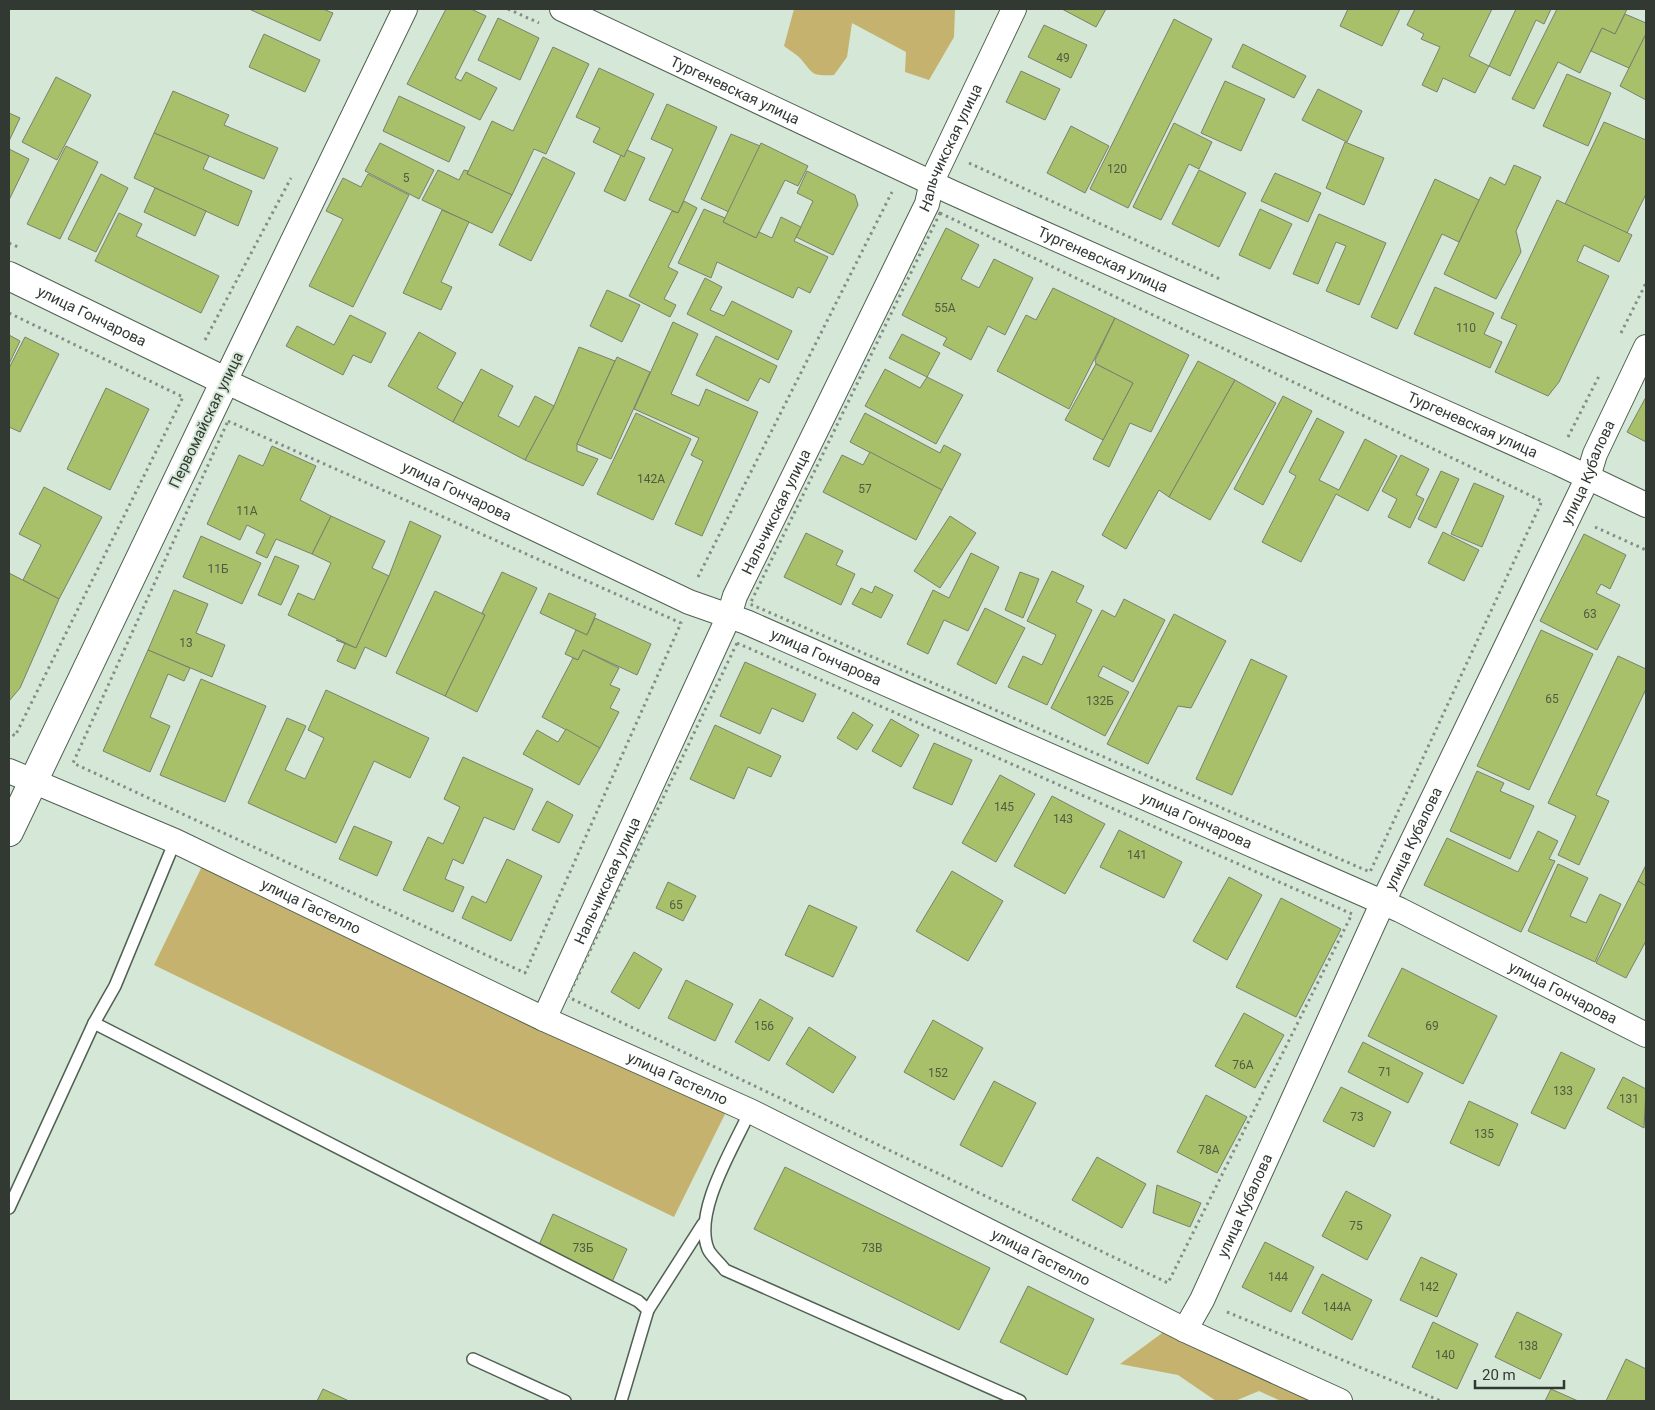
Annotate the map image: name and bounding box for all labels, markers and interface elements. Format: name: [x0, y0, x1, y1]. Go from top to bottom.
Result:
house number: 49: [1056, 51, 1070, 65]
street label: Тургеневская улица: [667, 52, 802, 128]
street label: Нальчикская улица: [916, 81, 986, 215]
house number: 120: [1107, 162, 1127, 176]
house number: 5: [403, 171, 410, 185]
street label: Тургеневская улица: [1035, 223, 1171, 297]
street label: улица Гончарова: [34, 282, 149, 350]
house number: 55А: [934, 301, 956, 315]
house number: 110: [1456, 321, 1476, 335]
street label: Первомайская улица: [165, 349, 247, 491]
street label: Тургеневская улица: [1405, 388, 1540, 462]
street label: улица Кубалова: [1558, 417, 1619, 527]
street label: Нальчикская улица: [738, 446, 815, 578]
street label: улица Гончарова: [399, 458, 514, 525]
house number: 142А: [637, 472, 665, 486]
house number: 57: [858, 482, 872, 496]
house number: 11А: [236, 504, 258, 518]
house number: 11Б: [207, 562, 229, 576]
house number: 63: [1583, 607, 1597, 621]
street label: улица Гончарова: [768, 625, 884, 689]
house number: 13: [179, 636, 193, 650]
house number: 65: [1545, 692, 1559, 706]
house number: 132Б: [1086, 694, 1114, 708]
street label: улица Кубалова: [1381, 784, 1446, 893]
street label: улица Гончарова: [1138, 788, 1255, 853]
house number: 145: [994, 800, 1014, 814]
house number: 143: [1053, 812, 1073, 826]
street label: Нальчикская улица: [571, 815, 644, 947]
house number: 141: [1127, 848, 1147, 862]
street label: улица Гастелло: [258, 875, 364, 938]
house number: 65: [669, 898, 683, 912]
street label: улица Гончарова: [1506, 958, 1620, 1028]
house number: 156: [754, 1019, 774, 1033]
house number: 69: [1425, 1019, 1439, 1033]
street label: улица Гастелло: [624, 1048, 731, 1109]
house number: 76А: [1232, 1058, 1254, 1072]
house number: 71: [1378, 1065, 1392, 1079]
house number: 152: [928, 1066, 948, 1080]
house number: 133: [1553, 1084, 1573, 1098]
house number: 131: [1619, 1092, 1639, 1106]
house number: 73: [1350, 1110, 1364, 1124]
house number: 135: [1474, 1127, 1494, 1141]
house number: 78А: [1198, 1143, 1220, 1157]
street label: улица Кубалова: [1214, 1151, 1276, 1260]
house number: 75: [1349, 1219, 1363, 1233]
street label: улица Гастелло: [988, 1225, 1093, 1290]
house number: 73Б: [572, 1241, 594, 1255]
house number: 73В: [862, 1241, 882, 1255]
house number: 144: [1268, 1270, 1288, 1284]
house number: 142: [1419, 1280, 1439, 1294]
house number: 144А: [1323, 1300, 1351, 1314]
house number: 138: [1518, 1339, 1538, 1353]
house number: 140: [1435, 1348, 1455, 1362]
scale bar: [1475, 1358, 1564, 1390]
text: 20 m: [1482, 1366, 1516, 1384]

